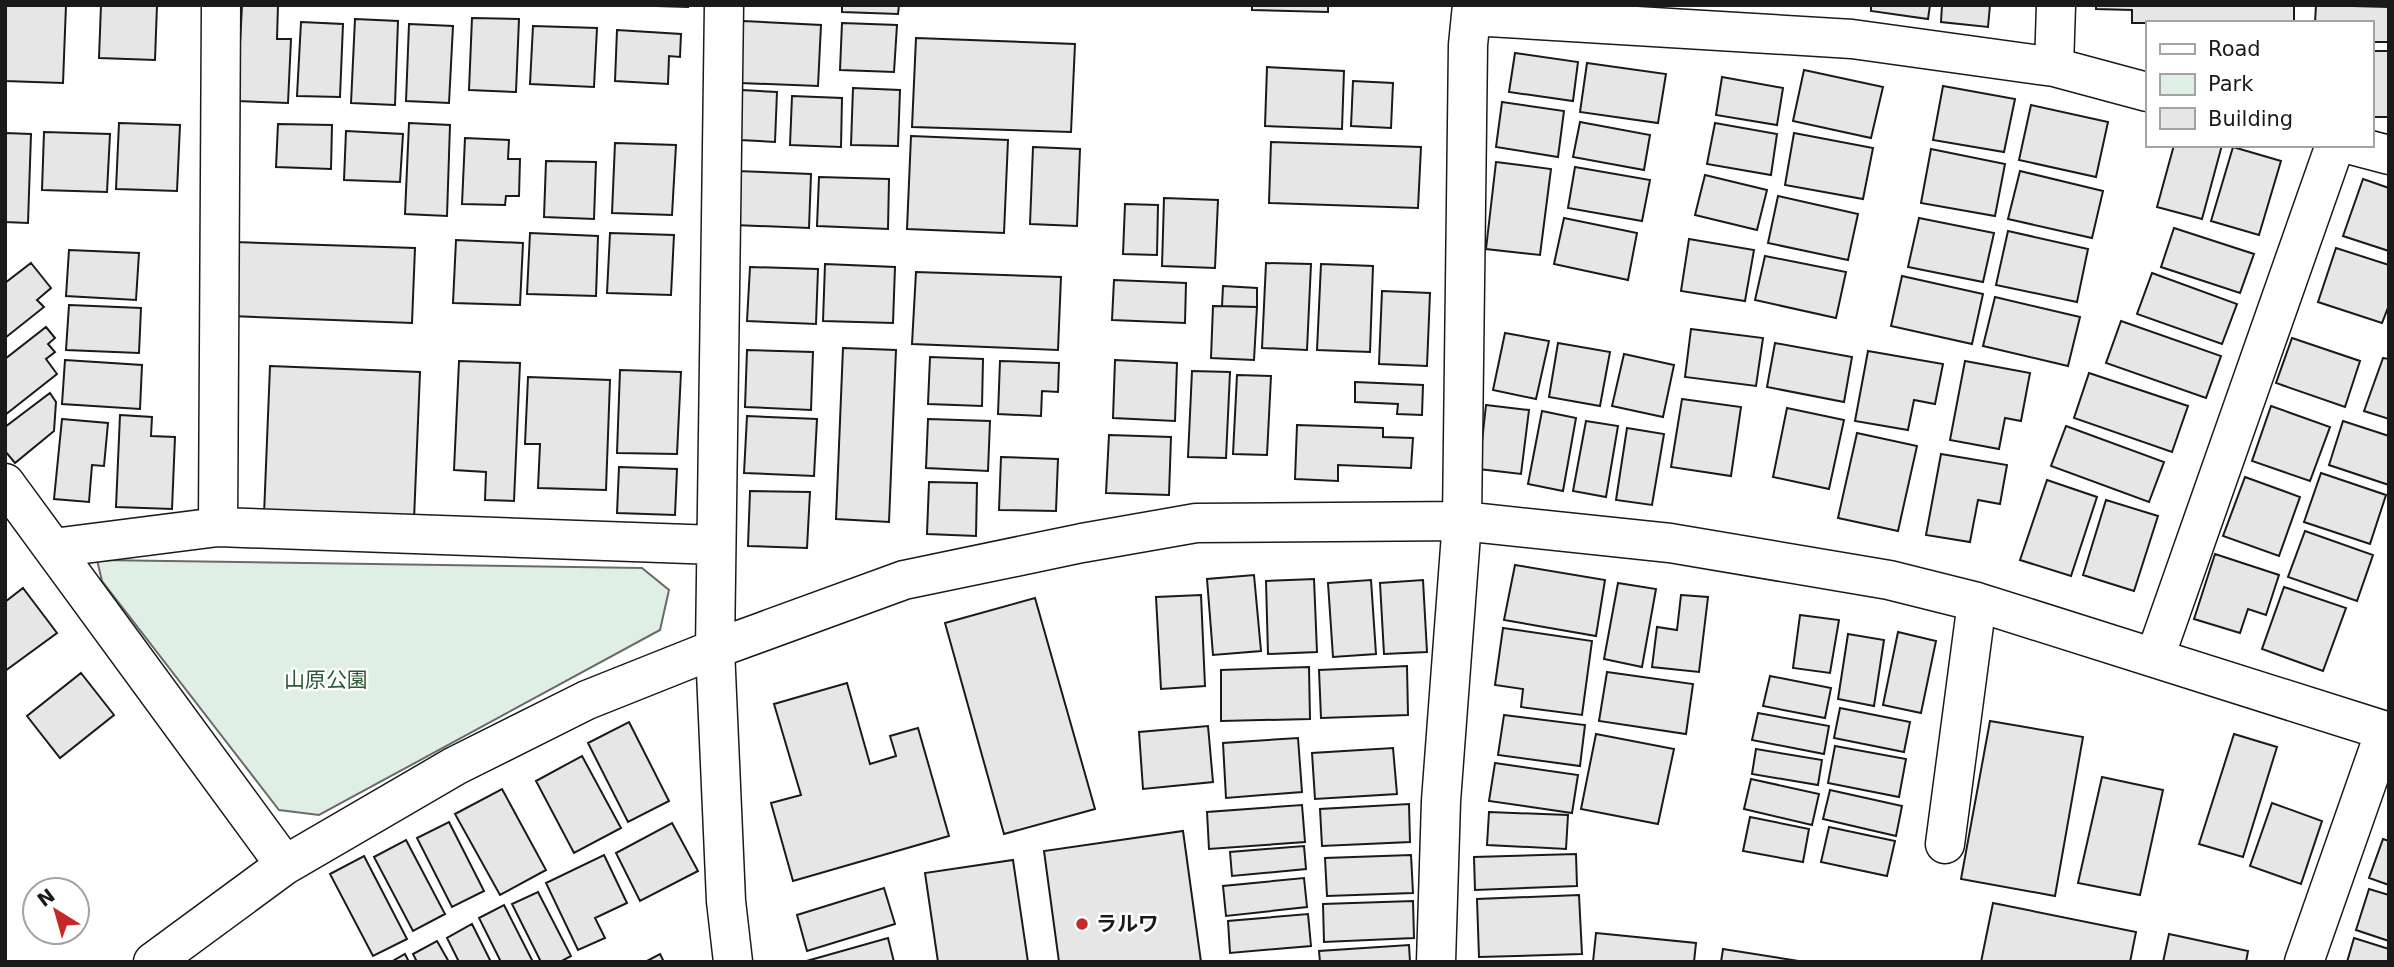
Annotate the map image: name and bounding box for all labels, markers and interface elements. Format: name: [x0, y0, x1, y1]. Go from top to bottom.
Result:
legend: [2146, 21, 2373, 147]
text: Road: [2208, 37, 2261, 61]
text: Park: [2208, 72, 2254, 96]
text: Building: [2208, 107, 2293, 131]
park label: 山原公園: [284, 668, 368, 692]
north arrow: [21, 876, 91, 946]
text: N: [33, 884, 59, 911]
place label: ラルワ: [1096, 912, 1159, 936]
marker: ラルワ: [1074, 916, 1090, 932]

